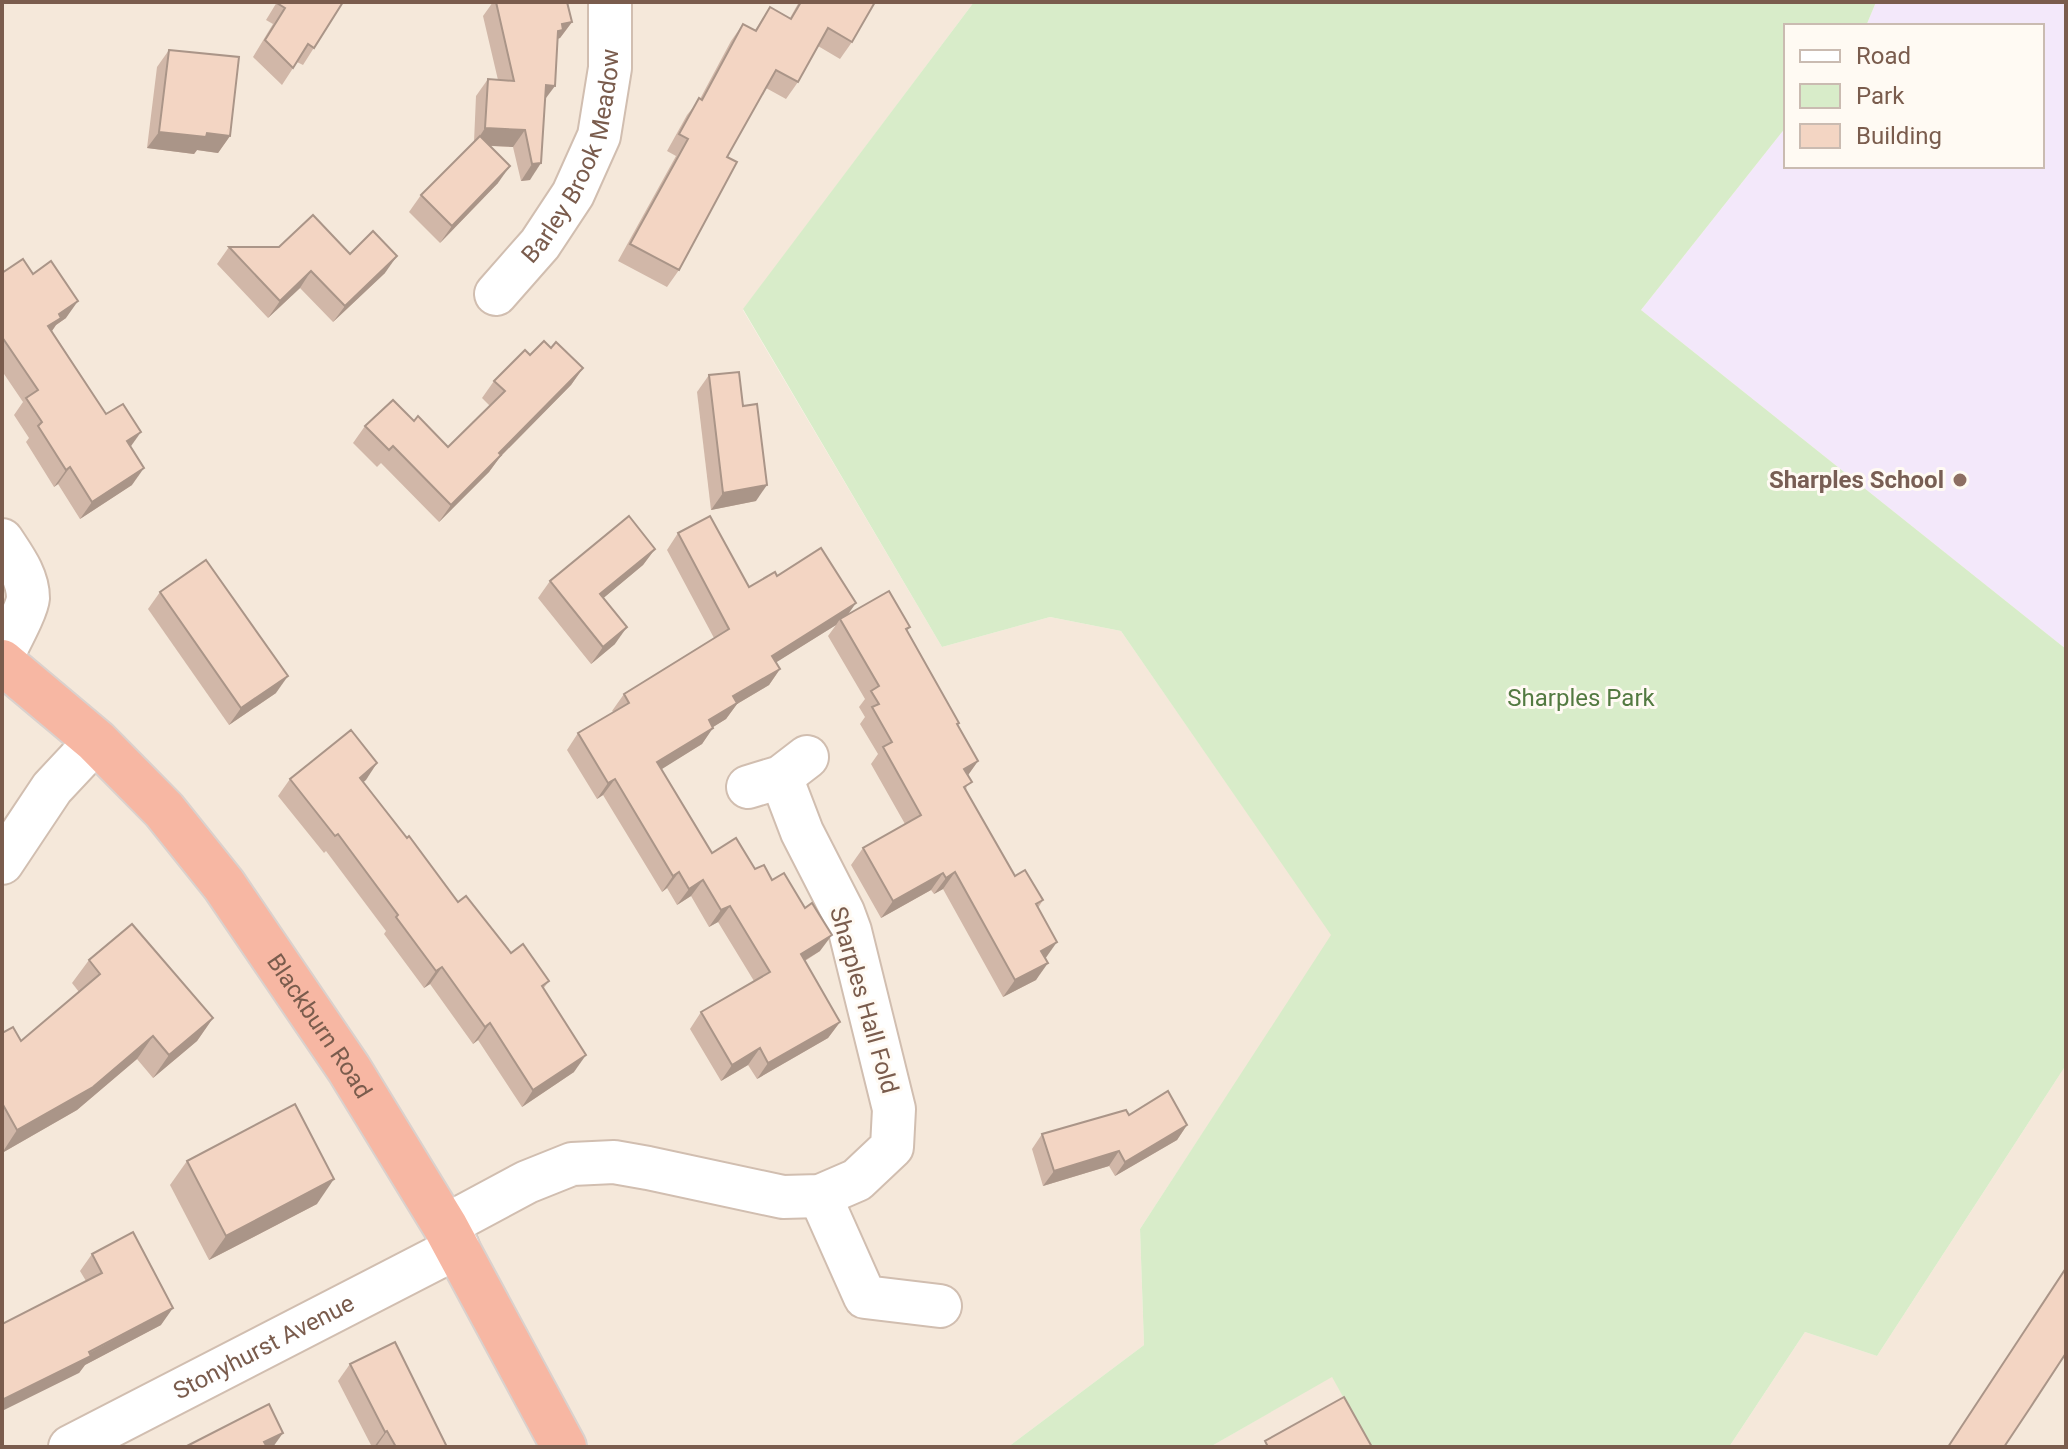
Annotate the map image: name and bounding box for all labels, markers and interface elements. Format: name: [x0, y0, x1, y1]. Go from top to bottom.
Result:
legend: [1784, 24, 2044, 168]
text: Road: [1856, 42, 1911, 70]
street label: Barley Brook Meadow: [516, 49, 624, 269]
text: Park: [1856, 82, 1905, 110]
text: Building: [1856, 122, 1942, 150]
place label: Sharples School: [1769, 466, 1944, 494]
marker: Sharples School: [1951, 471, 1969, 489]
park label: Sharples Park: [1507, 684, 1656, 712]
street label: Sharples Hall Fold: [824, 903, 904, 1097]
street label: Blackburn Road: [261, 949, 377, 1103]
street label: Stonyhurst Avenue: [169, 1289, 359, 1405]

